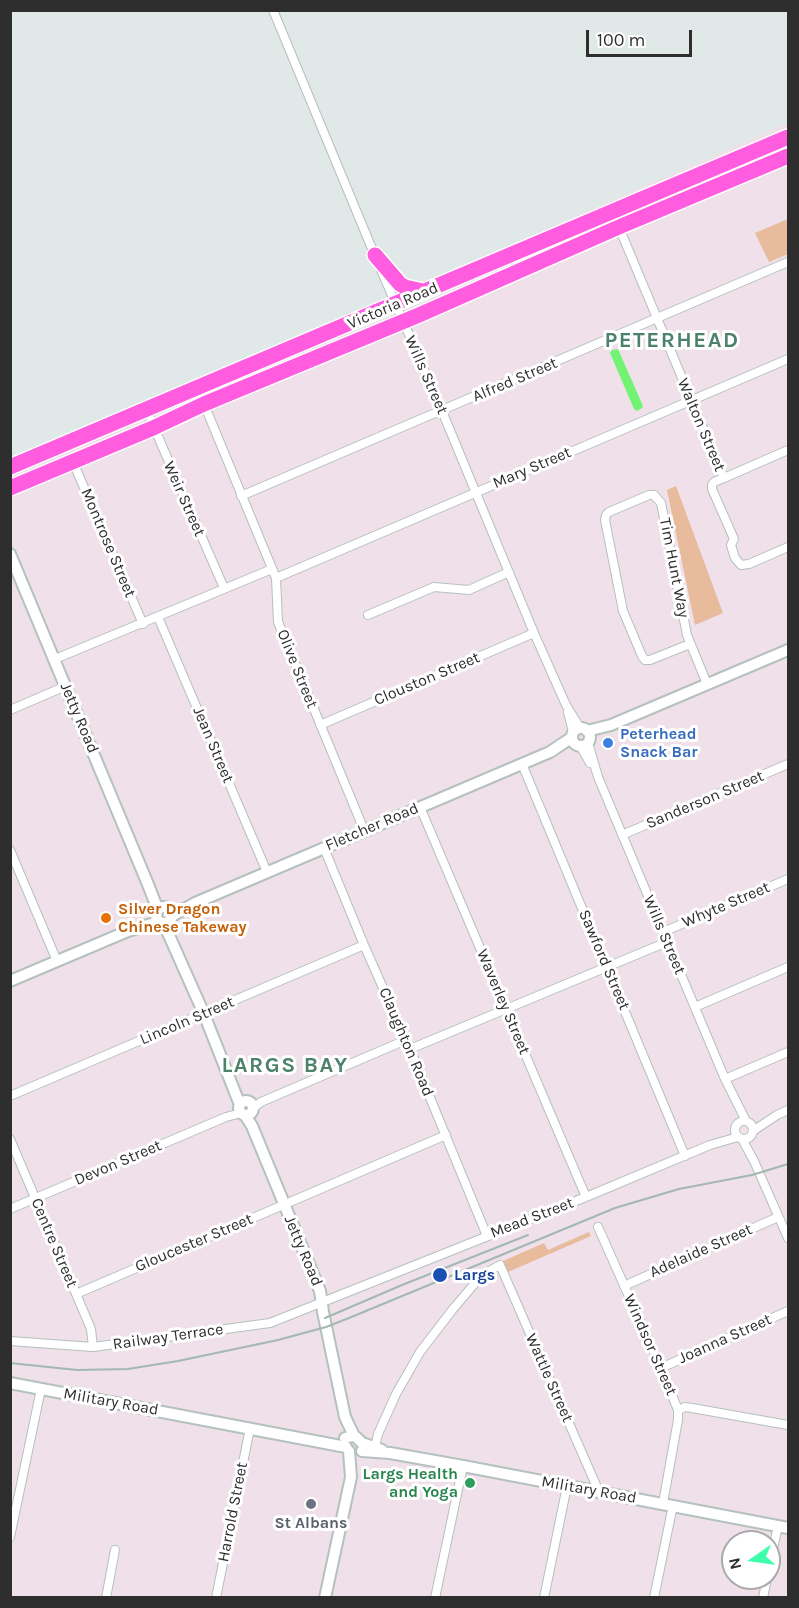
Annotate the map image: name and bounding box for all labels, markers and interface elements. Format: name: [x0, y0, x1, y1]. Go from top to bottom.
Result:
scale bar: [589, 18, 696, 56]
text: 100 m: [597, 29, 645, 51]
street label: Victoria Road: [345, 278, 441, 334]
district label: PETERHEAD: [604, 328, 740, 354]
street label: Wills Street: [400, 333, 452, 417]
street label: Alfred Street: [470, 354, 560, 406]
street label: Walton Street: [673, 376, 729, 474]
street label: Mary Street: [490, 443, 574, 493]
street label: Weir Street: [159, 458, 209, 540]
street label: Montrose Street: [76, 485, 140, 601]
street label: Tim Hunt Way: [655, 516, 693, 620]
street label: Olive Street: [272, 627, 322, 711]
street label: Clouston Street: [371, 648, 483, 710]
street label: Jetty Road: [56, 680, 102, 756]
street label: Jean Street: [188, 704, 238, 786]
place label: Peterhead Snack Bar: [620, 724, 698, 762]
marker: Peterhead Snack Bar: [601, 736, 615, 750]
street label: Sanderson Street: [643, 767, 767, 833]
street label: Fletcher Road: [322, 799, 422, 855]
street label: Whyte Street: [679, 878, 773, 932]
street label: Wills Street: [639, 893, 689, 977]
place label: Silver Dragon Chinese Takeway: [118, 899, 247, 937]
street label: Sawford Street: [574, 907, 634, 1013]
marker: Silver Dragon Chinese Takeway: [99, 911, 113, 925]
street label: Waverley Street: [472, 946, 534, 1058]
street label: Claughton Road: [374, 985, 438, 1099]
street label: Lincoln Street: [137, 992, 237, 1050]
district label: LARGS BAY: [221, 1053, 349, 1079]
street label: Devon Street: [71, 1136, 165, 1190]
street label: Mead Street: [488, 1193, 576, 1243]
street label: Centre Street: [27, 1195, 81, 1291]
street label: Gloucester Street: [132, 1210, 256, 1276]
street label: Jetty Road: [280, 1213, 326, 1289]
street label: Adelaide Street: [647, 1220, 755, 1282]
place label: Largs: [454, 1265, 495, 1285]
marker: Largs: [431, 1266, 449, 1284]
street label: Windsor Street: [619, 1291, 681, 1399]
street label: Joanna Street: [675, 1310, 775, 1368]
street label: Railway Terrace: [112, 1320, 224, 1354]
street label: Wattle Street: [521, 1331, 577, 1425]
street label: Military Road: [62, 1384, 160, 1420]
street label: Harrold Street: [214, 1460, 252, 1564]
place label: Largs Health and Yoga: [363, 1464, 458, 1502]
street label: Military Road: [540, 1472, 638, 1508]
marker: Largs Health and Yoga: [463, 1476, 477, 1490]
marker: St Albans: [304, 1497, 318, 1511]
place label: St Albans: [274, 1513, 348, 1533]
north arrow: [721, 1530, 781, 1590]
text: N: [724, 1556, 745, 1571]

